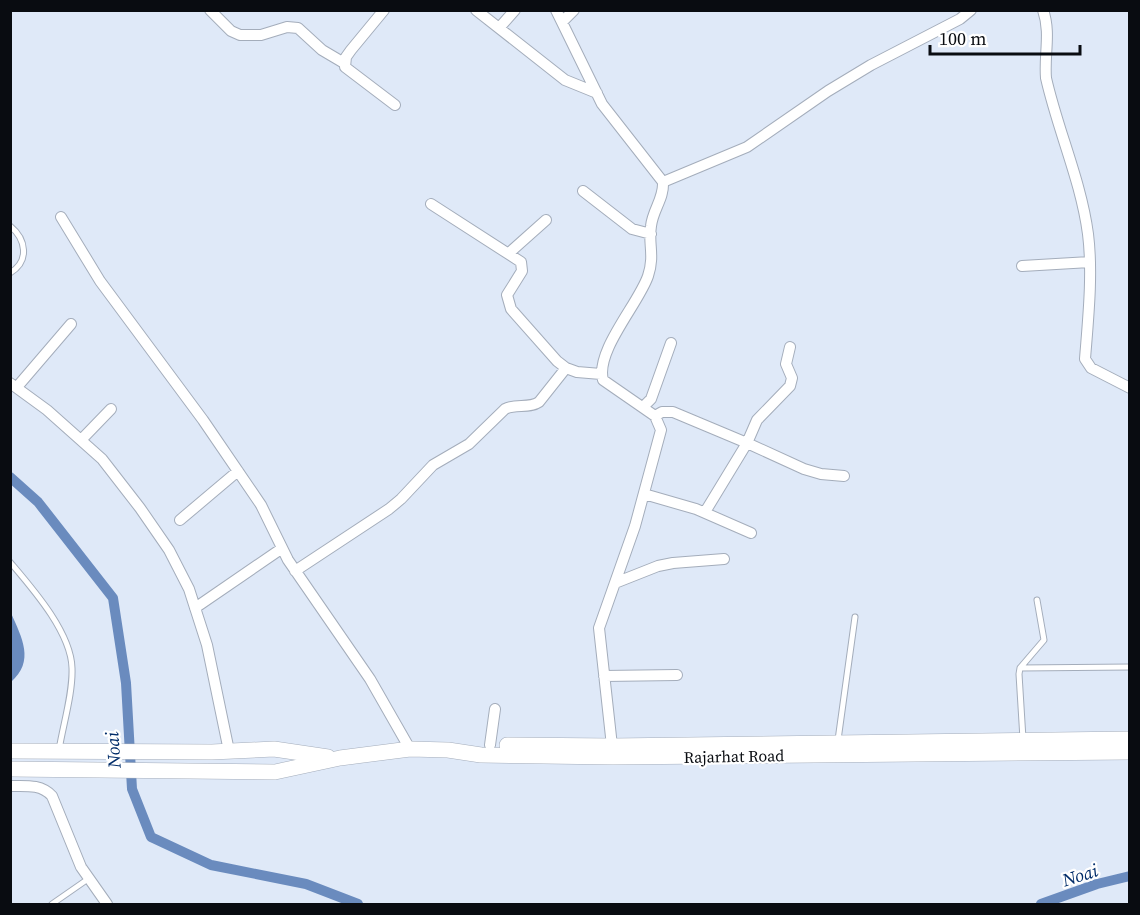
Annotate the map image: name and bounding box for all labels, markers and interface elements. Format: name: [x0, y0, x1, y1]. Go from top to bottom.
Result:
scale bar: [930, 18, 1080, 56]
text: 100 m: [939, 26, 986, 51]
water label: Noai: [99, 730, 127, 770]
street label: Rajarhat Road: [684, 744, 784, 768]
water label: Noai: [1058, 857, 1102, 893]

